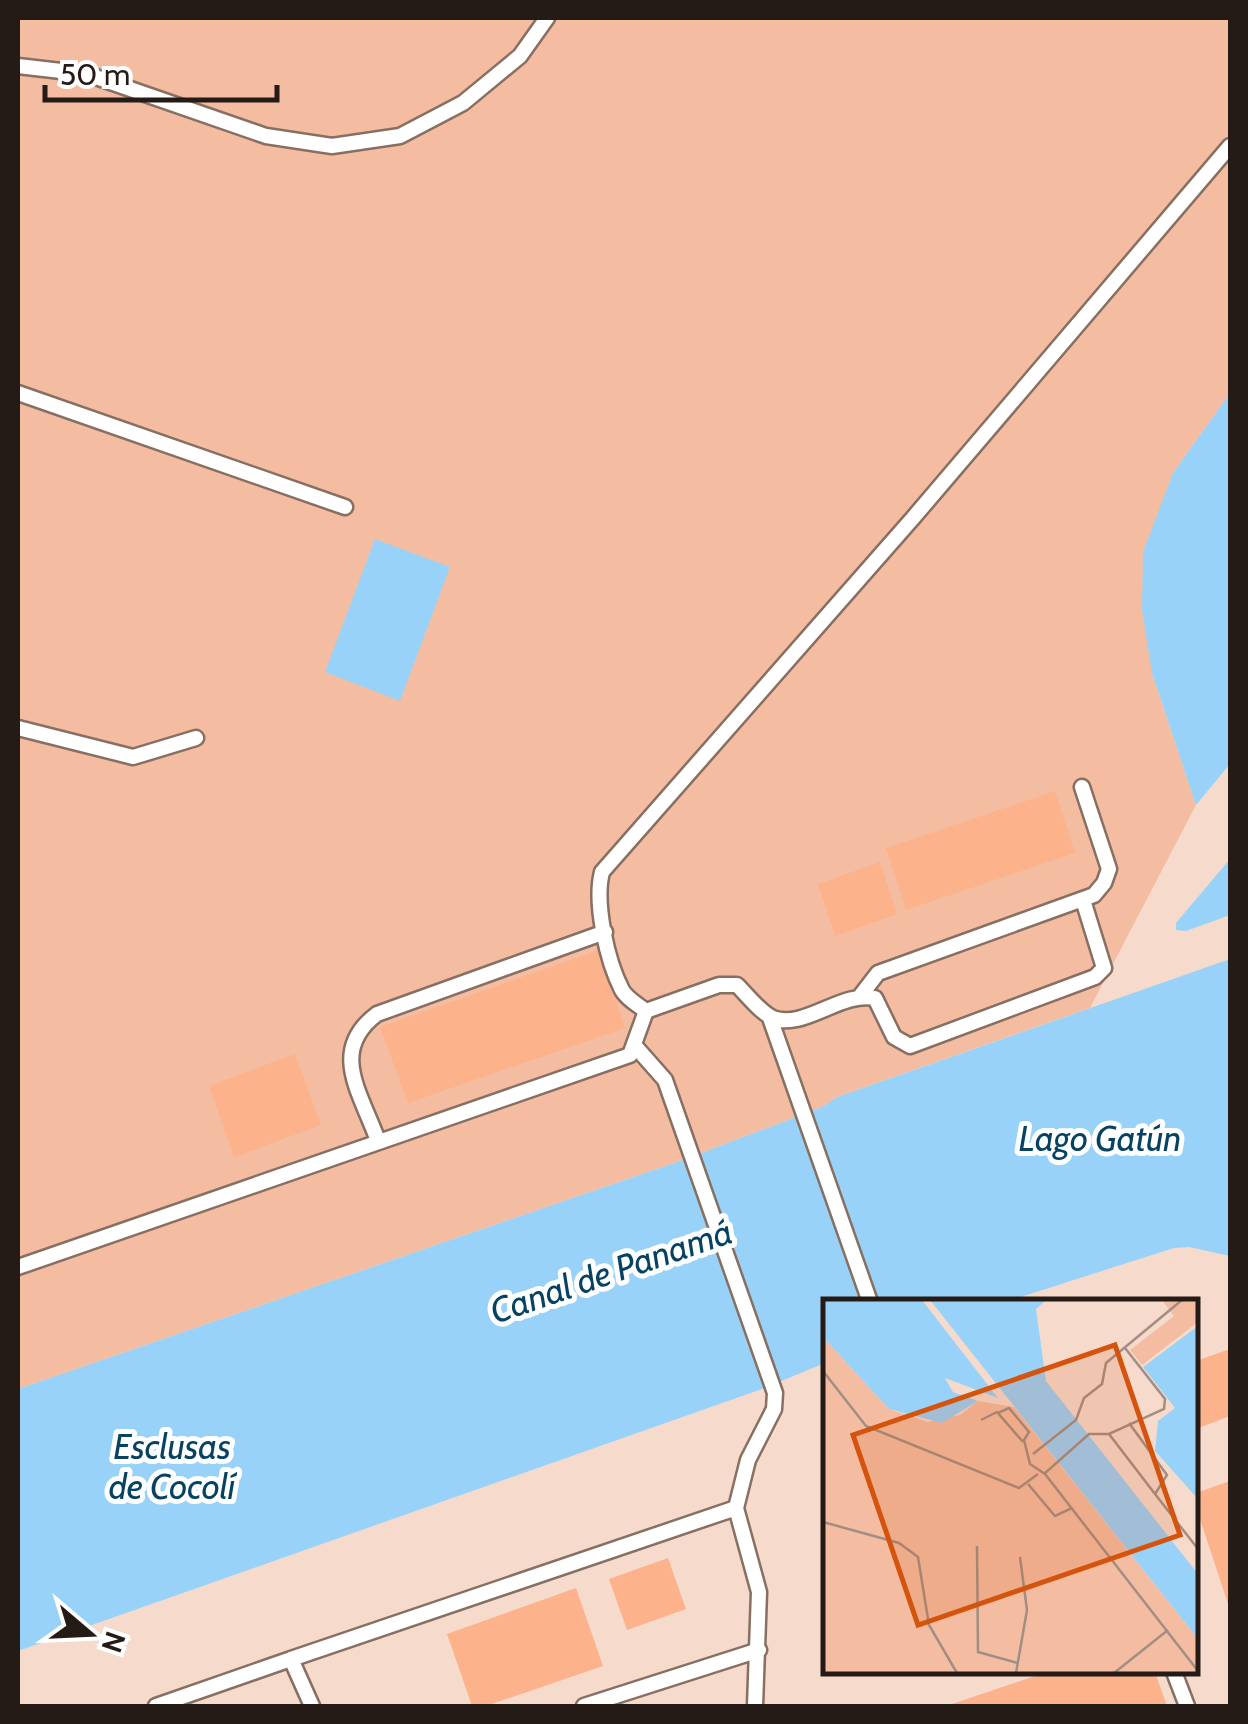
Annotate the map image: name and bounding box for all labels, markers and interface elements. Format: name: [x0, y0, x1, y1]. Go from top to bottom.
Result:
scale bar: [45, 40, 278, 102]
text: 50 m: [60, 56, 130, 93]
water label: Lago Gatún: [1019, 1117, 1181, 1160]
water label: Canal de Panamá: [484, 1209, 738, 1333]
inset map: [823, 1299, 1198, 1674]
water label: Esclusas de Cocolí: [109, 1425, 238, 1508]
north arrow: [40, 1584, 140, 1684]
text: N: [94, 1627, 133, 1657]

